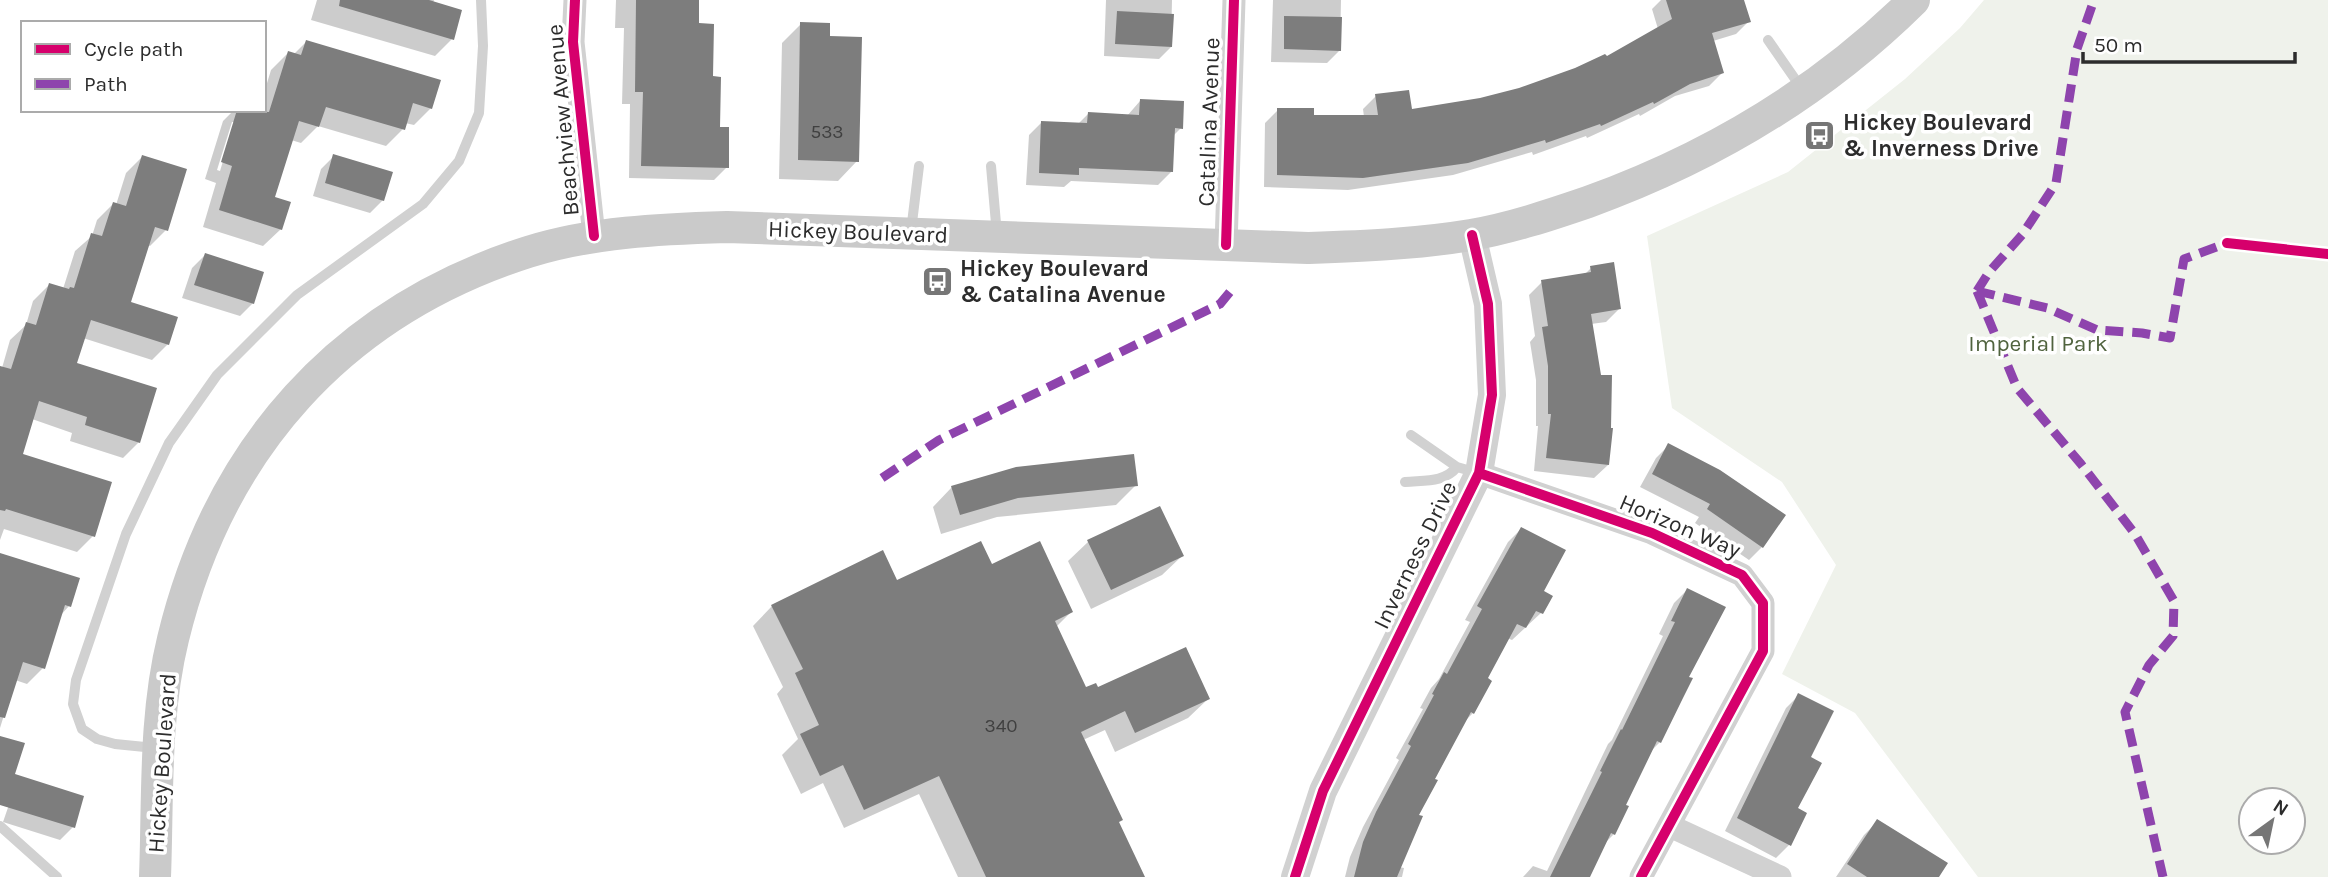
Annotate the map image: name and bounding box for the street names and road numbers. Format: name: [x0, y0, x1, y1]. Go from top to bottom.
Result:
street label: Beachview Avenue: [541, 23, 585, 217]
street label: Catalina Avenue: [1193, 37, 1225, 207]
street label: Hickey Boulevard: [767, 215, 949, 249]
street label: Inverness Drive: [1368, 477, 1462, 633]
street label: Horizon Way: [1615, 488, 1745, 564]
street label: Hickey Boulevard: [142, 672, 182, 854]

